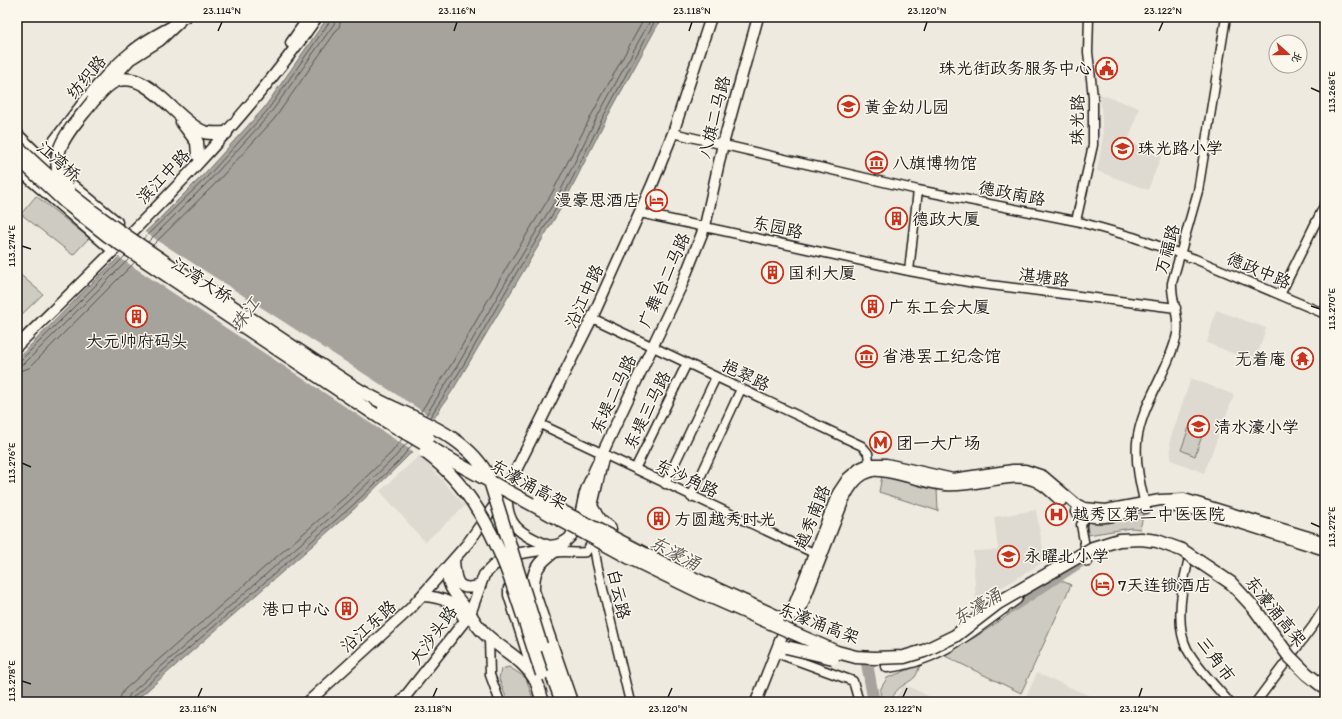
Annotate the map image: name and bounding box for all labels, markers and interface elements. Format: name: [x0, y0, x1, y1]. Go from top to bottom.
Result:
text: 23.114°N: [203, 4, 241, 17]
text: 23.116°N: [438, 4, 476, 17]
text: 23.118°N: [673, 4, 711, 17]
text: 23.120°N: [908, 4, 947, 17]
text: 23.122°N: [1144, 4, 1182, 17]
north arrow: [1268, 34, 1308, 74]
text: 北: [1289, 50, 1305, 65]
street label: 纺织路: [62, 51, 110, 103]
public building icon: 珠光街政务服务中心: [1094, 55, 1120, 81]
place label: 珠光街政务服务中心: [939, 58, 1092, 78]
text: 113.268°E: [1325, 71, 1338, 113]
street label: 八旗二马路: [694, 73, 734, 161]
school or university icon: 黄金幼儿园: [836, 94, 862, 120]
street label: 珠光路: [1067, 94, 1087, 146]
place label: 黄金幼儿园: [864, 97, 949, 117]
school or university icon: 珠光路小学: [1110, 135, 1136, 161]
street label: 江湾桥: [33, 137, 85, 185]
place label: 珠光路小学: [1138, 138, 1223, 158]
street label: 滨江中路: [132, 145, 194, 207]
museum icon: 八旗博物馆: [863, 150, 889, 176]
place label: 八旗博物馆: [892, 153, 977, 173]
street label: 德政南路: [977, 177, 1047, 209]
hotel icon: 漫豪思酒店: [643, 187, 669, 213]
place label: 漫豪思酒店: [555, 190, 640, 210]
building icon: 德政大厦: [884, 206, 910, 232]
place label: 德政大厦: [912, 209, 980, 229]
street label: 东园路: [751, 212, 805, 242]
street label: 万福路: [1150, 222, 1184, 276]
text: 113.274°E: [5, 225, 18, 267]
street label: 广舞台二马路: [634, 229, 694, 331]
street label: 德政中路: [1224, 248, 1294, 292]
street label: 江湾大桥: [168, 253, 236, 307]
building icon: 国利大厦: [760, 260, 786, 286]
street label: 沿江中路: [561, 261, 607, 331]
place label: 国利大厦: [788, 263, 856, 283]
street label: 湛塘路: [1017, 264, 1071, 290]
text: 113.270°E: [1325, 288, 1338, 330]
water label: 珠江: [225, 292, 265, 335]
building icon: 广东工会大厦: [860, 294, 886, 320]
place label: 广东工会大厦: [888, 297, 990, 317]
building icon: 大元帅府码头: [124, 304, 150, 330]
place label: 大元帅府码头: [86, 331, 188, 351]
museum icon: 省港罢工纪念馆: [853, 343, 879, 369]
place label: 省港罢工纪念馆: [882, 346, 1001, 366]
temple icon: 无着庵: [1289, 346, 1315, 372]
place label: 无着庵: [1235, 349, 1286, 369]
street label: 东堤二马路: [586, 351, 640, 437]
street label: 挹翠路: [719, 355, 773, 395]
street label: 东堤三马路: [619, 367, 675, 453]
school or university icon: 清水濠小学: [1185, 414, 1211, 440]
place label: 清水濠小学: [1214, 417, 1299, 437]
metro station icon: 团一大广场: [868, 430, 894, 456]
place label: 团一大广场: [896, 433, 981, 453]
text: 113.276°E: [5, 442, 18, 484]
street label: 东濠涌高架: [487, 455, 571, 513]
street label: 东沙角路: [652, 455, 722, 501]
street label: 越秀南路: [790, 482, 834, 552]
hospital icon: 越秀区第二中医医院: [1043, 501, 1069, 527]
place label: 越秀区第二中医医院: [1072, 504, 1225, 524]
building icon: 方圆越秀时光: [645, 506, 671, 532]
text: 113.272°E: [1325, 506, 1338, 548]
place label: 方圆越秀时光: [674, 509, 776, 529]
water label: 东濠涌: [646, 531, 705, 576]
school or university icon: 永曜北小学: [995, 543, 1021, 569]
place label: 永曜北小学: [1024, 546, 1109, 566]
street label: 白云路: [604, 567, 634, 621]
hotel icon: 7天连锁酒店: [1090, 572, 1116, 598]
street label: 东濠涌高架: [1241, 572, 1311, 650]
place label: 7天连锁酒店: [1118, 575, 1211, 595]
water label: 东濠涌: [948, 583, 1007, 630]
building icon: 港口中心: [333, 596, 359, 622]
street label: 沿江东路: [336, 596, 400, 656]
street label: 东濠涌高架: [776, 598, 862, 648]
place label: 港口中心: [262, 599, 330, 619]
street label: 大沙头路: [405, 602, 461, 668]
street label: 三角市: [1193, 632, 1239, 686]
text: 113.278°E: [5, 660, 18, 702]
text: 23.116°N: [179, 702, 217, 715]
text: 23.118°N: [414, 702, 452, 715]
text: 23.120°N: [649, 702, 688, 715]
text: 23.122°N: [884, 702, 922, 715]
text: 23.124°N: [1120, 702, 1159, 715]

